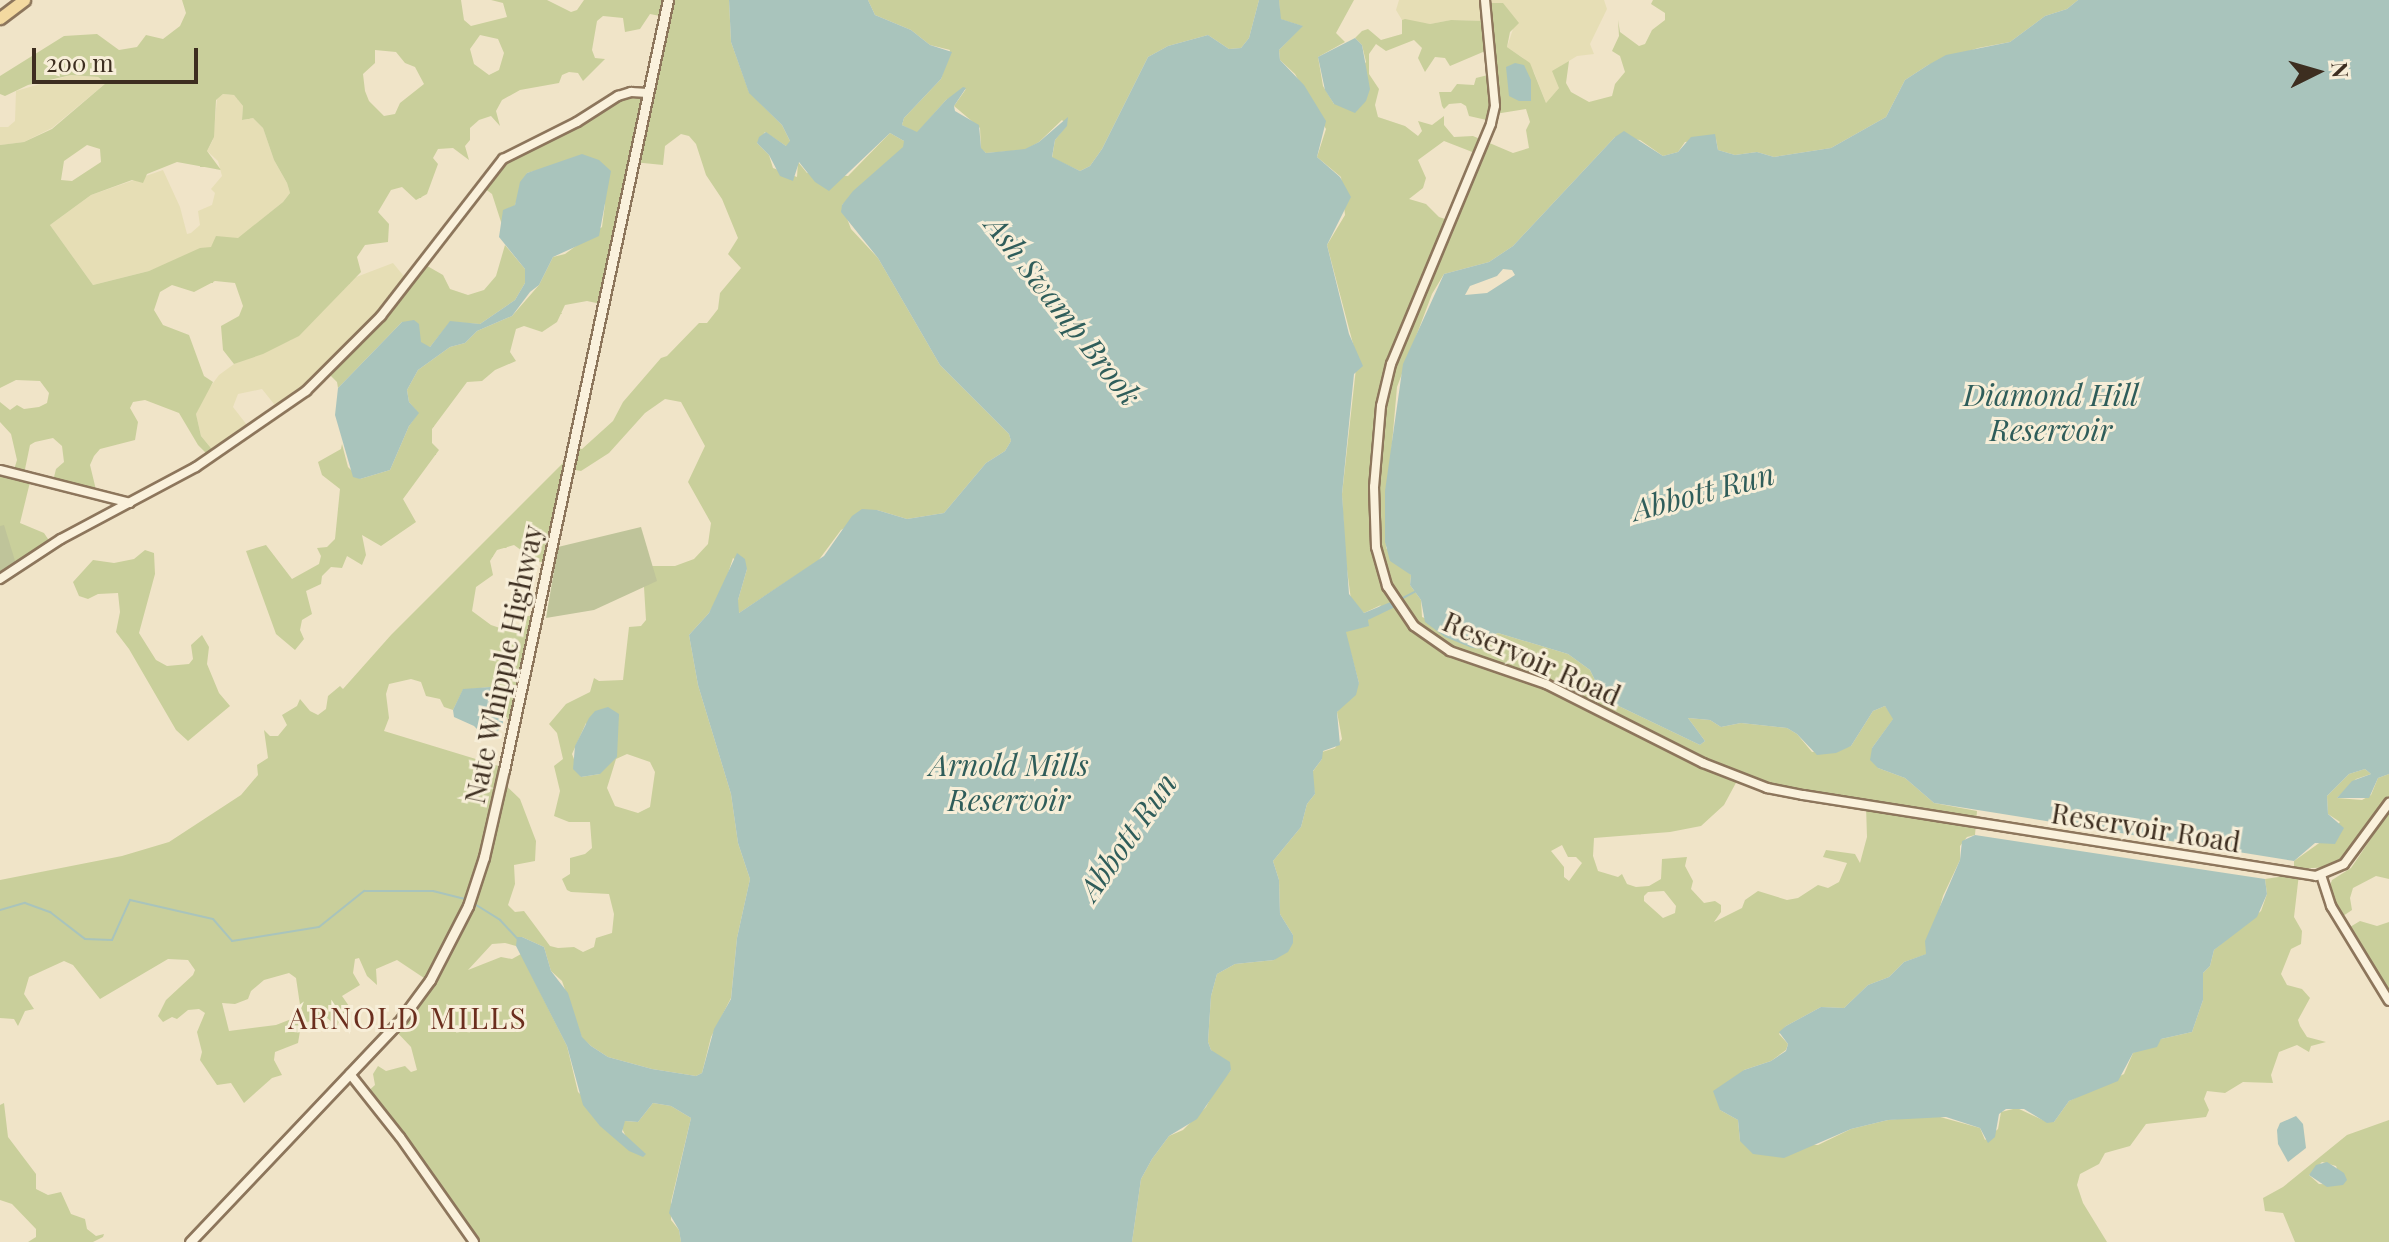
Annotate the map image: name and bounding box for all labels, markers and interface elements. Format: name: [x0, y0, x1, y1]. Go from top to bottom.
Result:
scale bar: [36, 32, 202, 82]
north arrow: [2277, 32, 2357, 112]
text: 200 m: [46, 46, 114, 78]
text: N: [2325, 61, 2357, 79]
water label: Ash Swamp Brook: [979, 208, 1149, 412]
water label: Diamond Hill Reservoir: [1963, 376, 2139, 446]
water label: Abbott Run: [1628, 455, 1778, 527]
street label: Nate Whipple Highway: [457, 521, 549, 807]
street label: Reservoir Road: [1438, 604, 1626, 712]
water label: Arnold Mills Reservoir: [929, 746, 1089, 816]
water label: Abbott Run: [1070, 766, 1184, 906]
street label: Reservoir Road: [2049, 795, 2243, 859]
district label: ARNOLD MILLS: [288, 999, 528, 1035]

